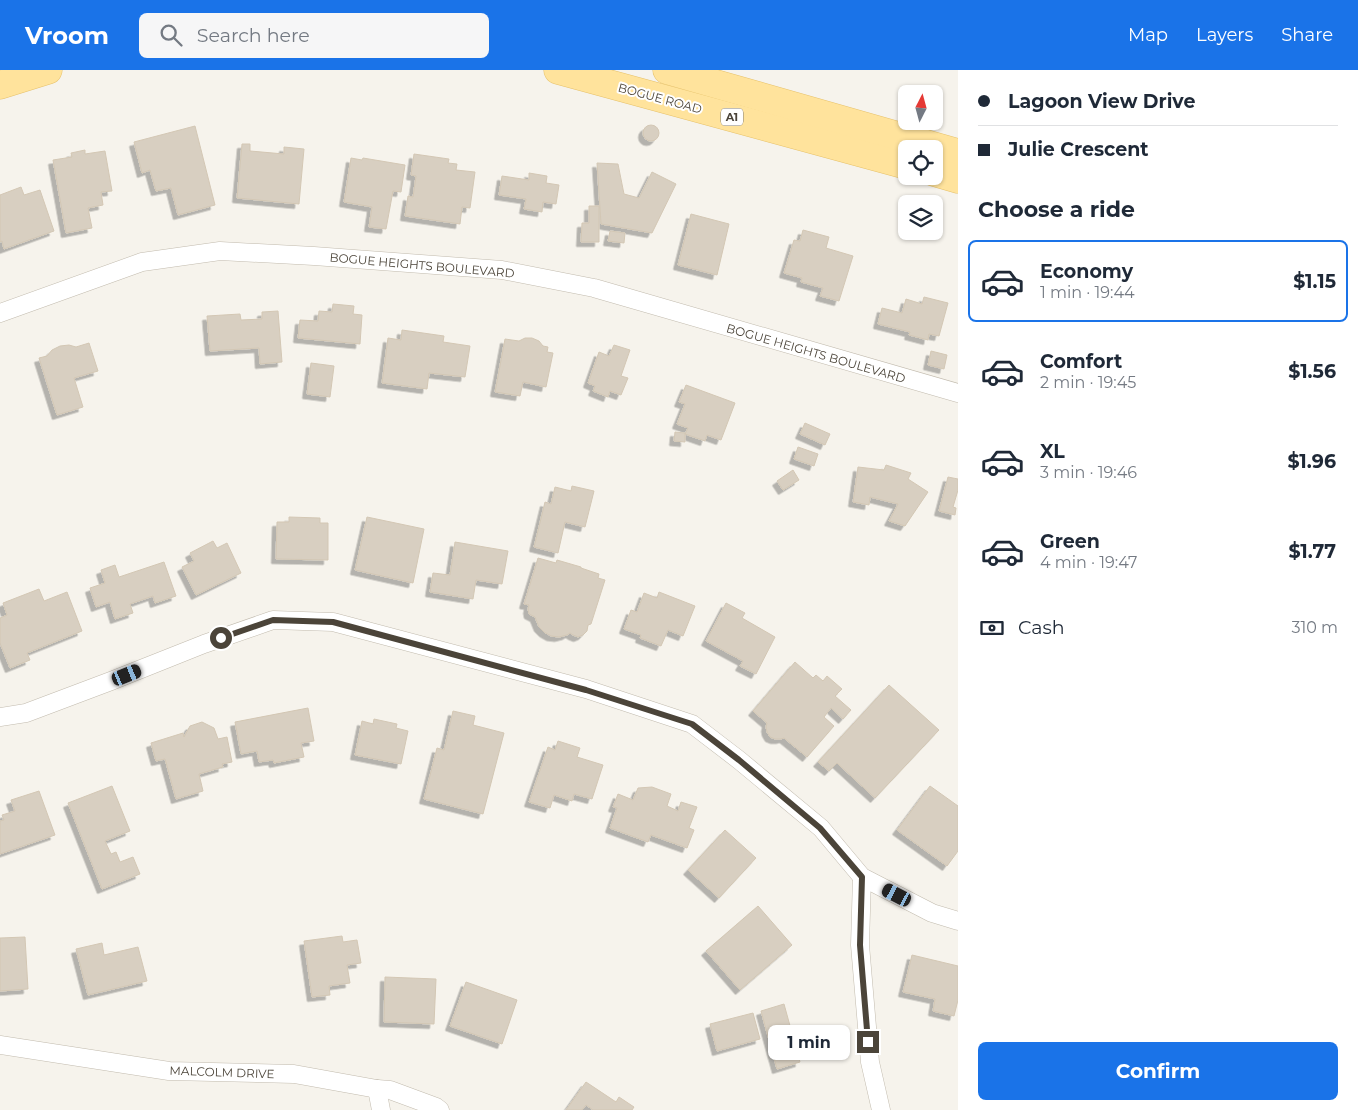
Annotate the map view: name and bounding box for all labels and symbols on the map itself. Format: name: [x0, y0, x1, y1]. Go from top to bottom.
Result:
street label: BOGUE ROAD: [616, 80, 704, 116]
north arrow: [898, 85, 942, 130]
road number: A1: [721, 108, 743, 126]
street label: BOGUE HEIGHTS BOULEVARD: [329, 249, 515, 281]
street label: BOGUE HEIGHTS BOULEVARD: [725, 320, 907, 386]
route start: [210, 627, 232, 649]
car: [110, 662, 143, 688]
car: [880, 882, 913, 908]
callout: 1 min: [768, 1024, 850, 1060]
route end: [857, 1031, 879, 1053]
street label: MALCOLM DRIVE: [169, 1063, 275, 1081]

